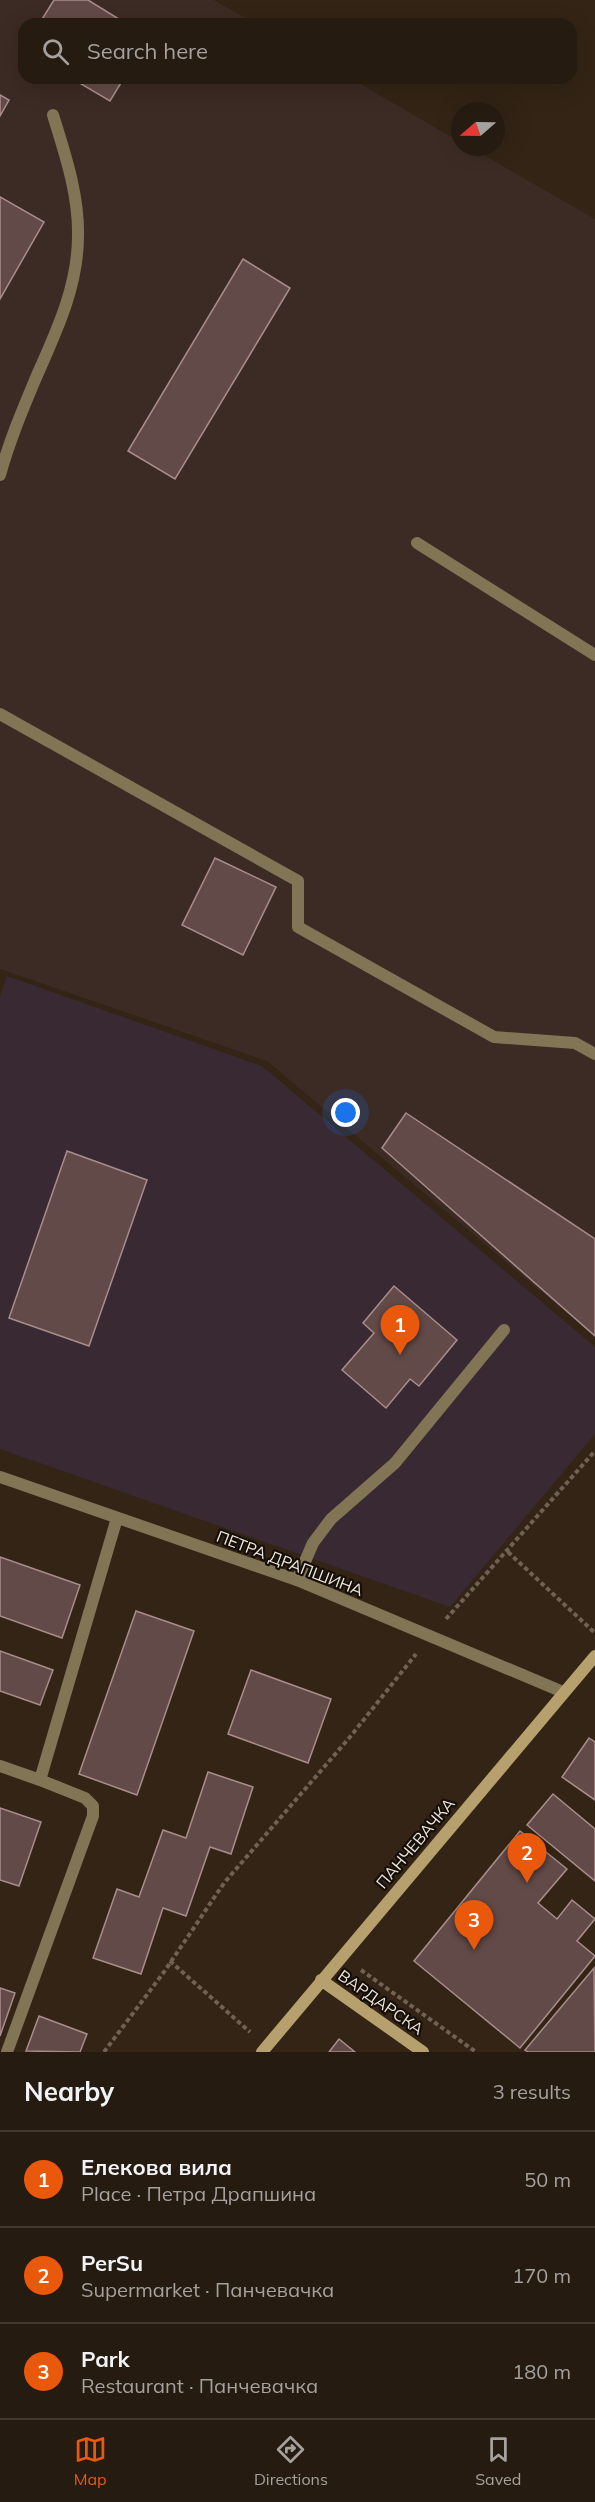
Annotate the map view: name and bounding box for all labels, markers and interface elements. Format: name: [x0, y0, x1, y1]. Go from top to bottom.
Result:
search box: [18, 18, 577, 84]
icon: search: [39, 35, 72, 68]
text: Search here: [87, 37, 208, 65]
north arrow: [451, 102, 505, 156]
your location: [331, 1098, 360, 1127]
pin: 1: [380, 1306, 420, 1355]
street label: ПЕТРА ДРАПШИНА: [214, 1526, 366, 1600]
street label: ПАНЧЕВАЧКА: [371, 1794, 459, 1892]
pin: 2: [508, 1834, 546, 1883]
pin: 3: [454, 1900, 494, 1950]
street label: ВАРДАРСКА: [334, 1965, 428, 2039]
text: Nearby: [24, 2075, 114, 2108]
text: 3 results: [493, 2079, 571, 2104]
text: Елекова вила: [81, 2153, 232, 2181]
text: 1: [38, 2167, 50, 2192]
text: 50 m: [524, 2167, 571, 2192]
text: Place · Петра Драпшина: [81, 2181, 316, 2206]
text: PerSu: [81, 2249, 143, 2277]
text: 2: [38, 2263, 50, 2288]
text: 170 m: [512, 2263, 571, 2288]
text: Supermarket · Панчевачка: [81, 2277, 334, 2302]
text: Park: [81, 2345, 130, 2373]
text: 3: [38, 2359, 50, 2384]
text: 180 m: [512, 2359, 571, 2384]
text: Restaurant · Панчевачка: [81, 2373, 318, 2398]
tab: Map: [74, 2433, 107, 2489]
tab: Directions: [254, 2433, 328, 2489]
tab: Saved: [475, 2433, 521, 2489]

